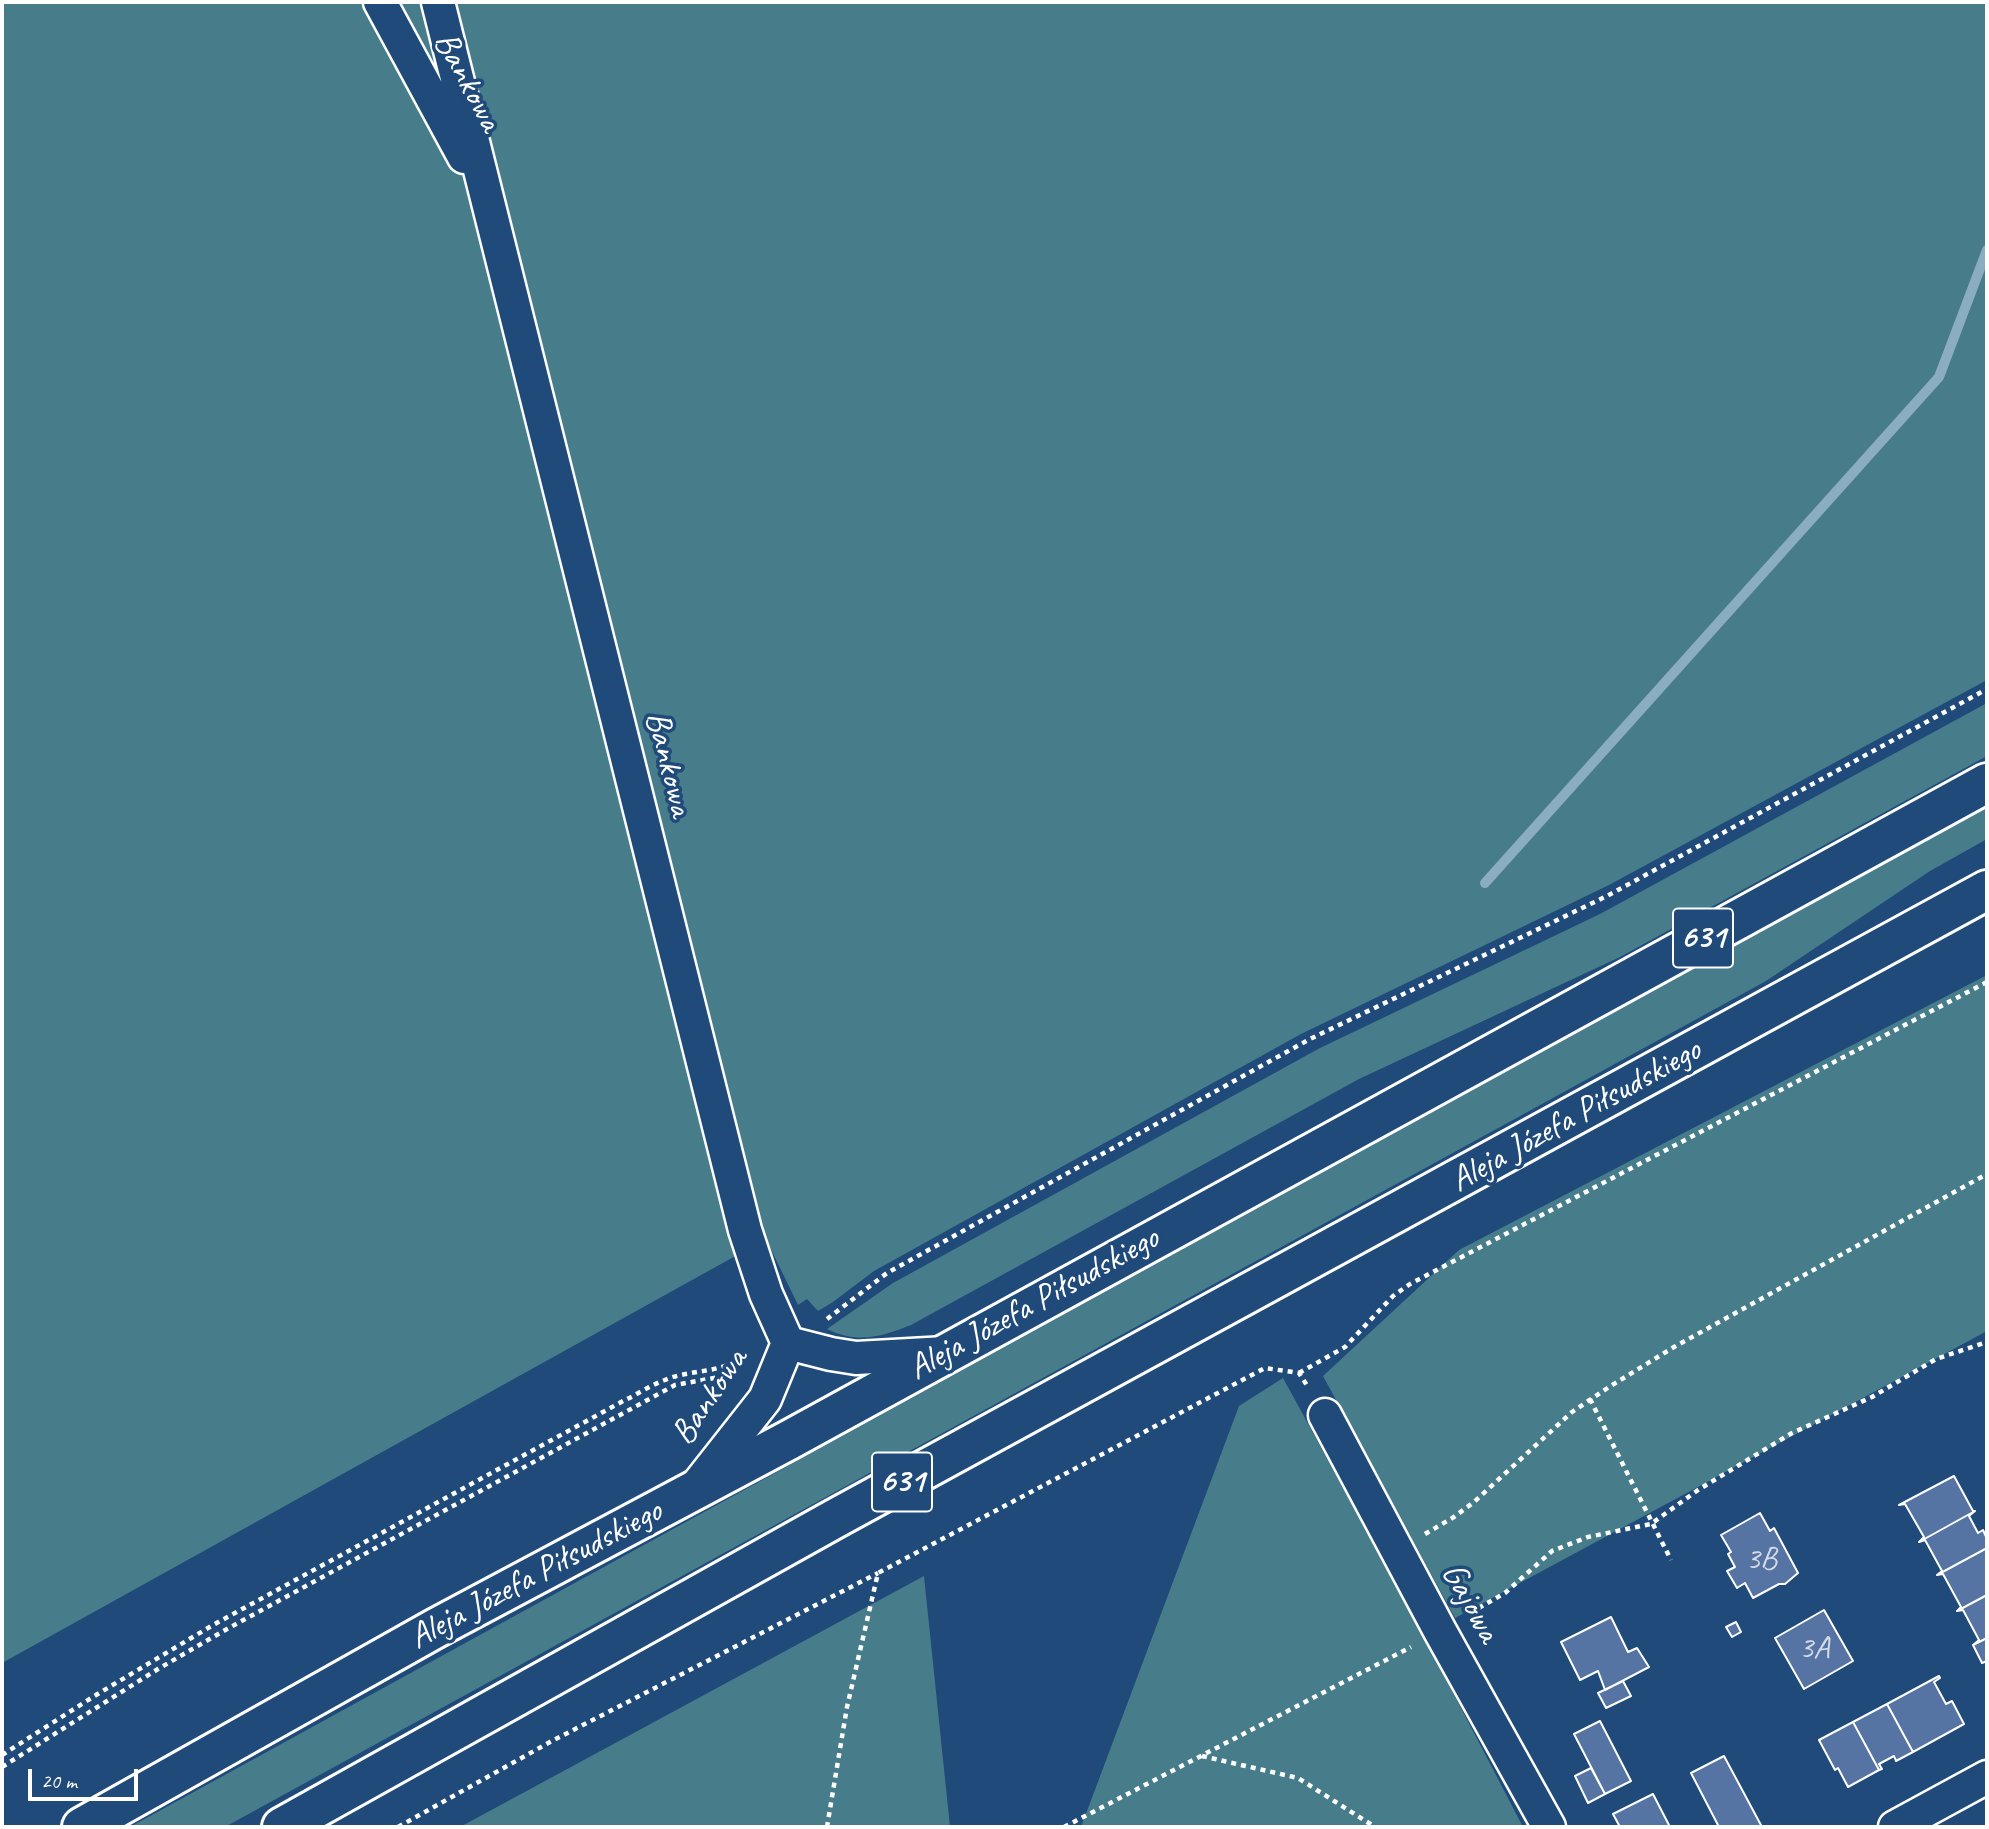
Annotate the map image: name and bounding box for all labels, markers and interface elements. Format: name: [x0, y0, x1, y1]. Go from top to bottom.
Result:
street label: Bankowa: [423, 25, 511, 139]
street label: Bankowa: [635, 707, 701, 821]
road number: 631: [1673, 908, 1733, 968]
street label: Aleja Józefa Piłsudskiego: [1443, 1030, 1709, 1202]
street label: Aleja Józefa Piłsudskiego: [901, 1218, 1167, 1390]
street label: Bankowa: [663, 1341, 757, 1453]
road number: 631: [872, 1452, 932, 1512]
street label: Aleja Józefa Piłsudskiego: [403, 1491, 669, 1659]
house number: 3B: [1745, 1541, 1777, 1579]
street label: Gajowa: [1431, 1556, 1509, 1650]
house number: 3A: [1799, 1630, 1829, 1668]
scale bar: [32, 1756, 142, 1800]
text: 20 m: [41, 1768, 77, 1794]

